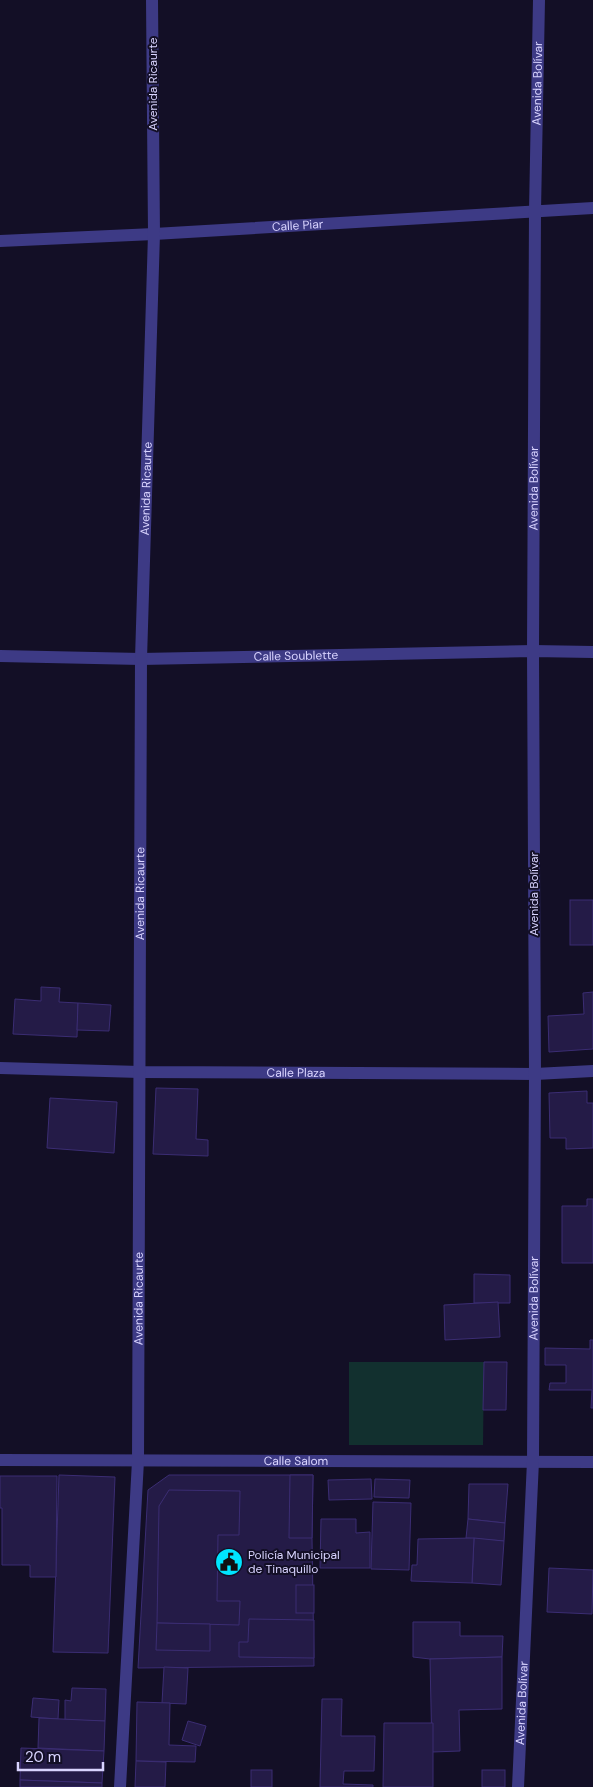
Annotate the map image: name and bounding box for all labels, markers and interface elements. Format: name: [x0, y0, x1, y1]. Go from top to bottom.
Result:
street label: Avenida Ricaurte: [145, 37, 161, 131]
street label: Avenida Bolívar: [529, 41, 546, 126]
street label: Calle Piar: [271, 216, 324, 235]
street label: Avenida Ricaurte: [137, 441, 156, 536]
street label: Avenida Bolívar: [526, 446, 542, 530]
street label: Calle Soublette: [254, 647, 338, 665]
street label: Avenida Ricaurte: [132, 847, 148, 940]
street label: Avenida Bolívar: [526, 851, 542, 936]
street label: Calle Plaza: [267, 1065, 325, 1081]
street label: Avenida Ricaurte: [130, 1252, 147, 1345]
street label: Avenida Bolívar: [526, 1256, 542, 1340]
street label: Calle Salom: [264, 1453, 328, 1469]
public building icon: Policía Municipal de Tinaquillo: [214, 1547, 244, 1577]
place label: Policía Municipal de Tinaquillo: [248, 1547, 340, 1577]
street label: Avenida Bolívar: [512, 1660, 532, 1745]
scale bar: [18, 1740, 102, 1772]
text: 20 m: [25, 1747, 61, 1767]

